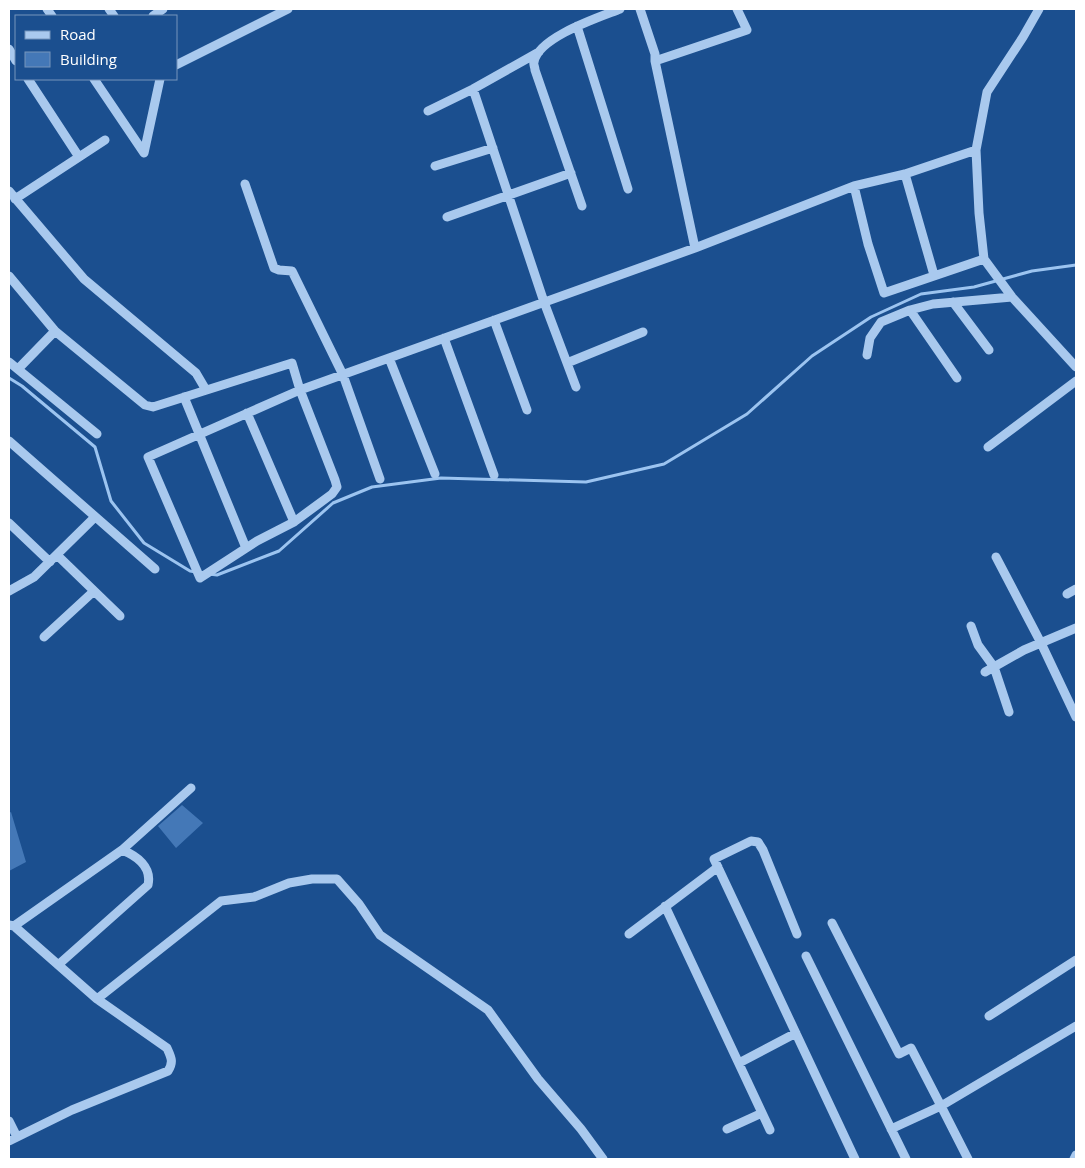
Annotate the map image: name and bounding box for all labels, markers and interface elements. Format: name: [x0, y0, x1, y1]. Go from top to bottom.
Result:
legend: [15, 15, 178, 80]
text: Road: [60, 24, 96, 44]
text: Building: [60, 49, 117, 69]

